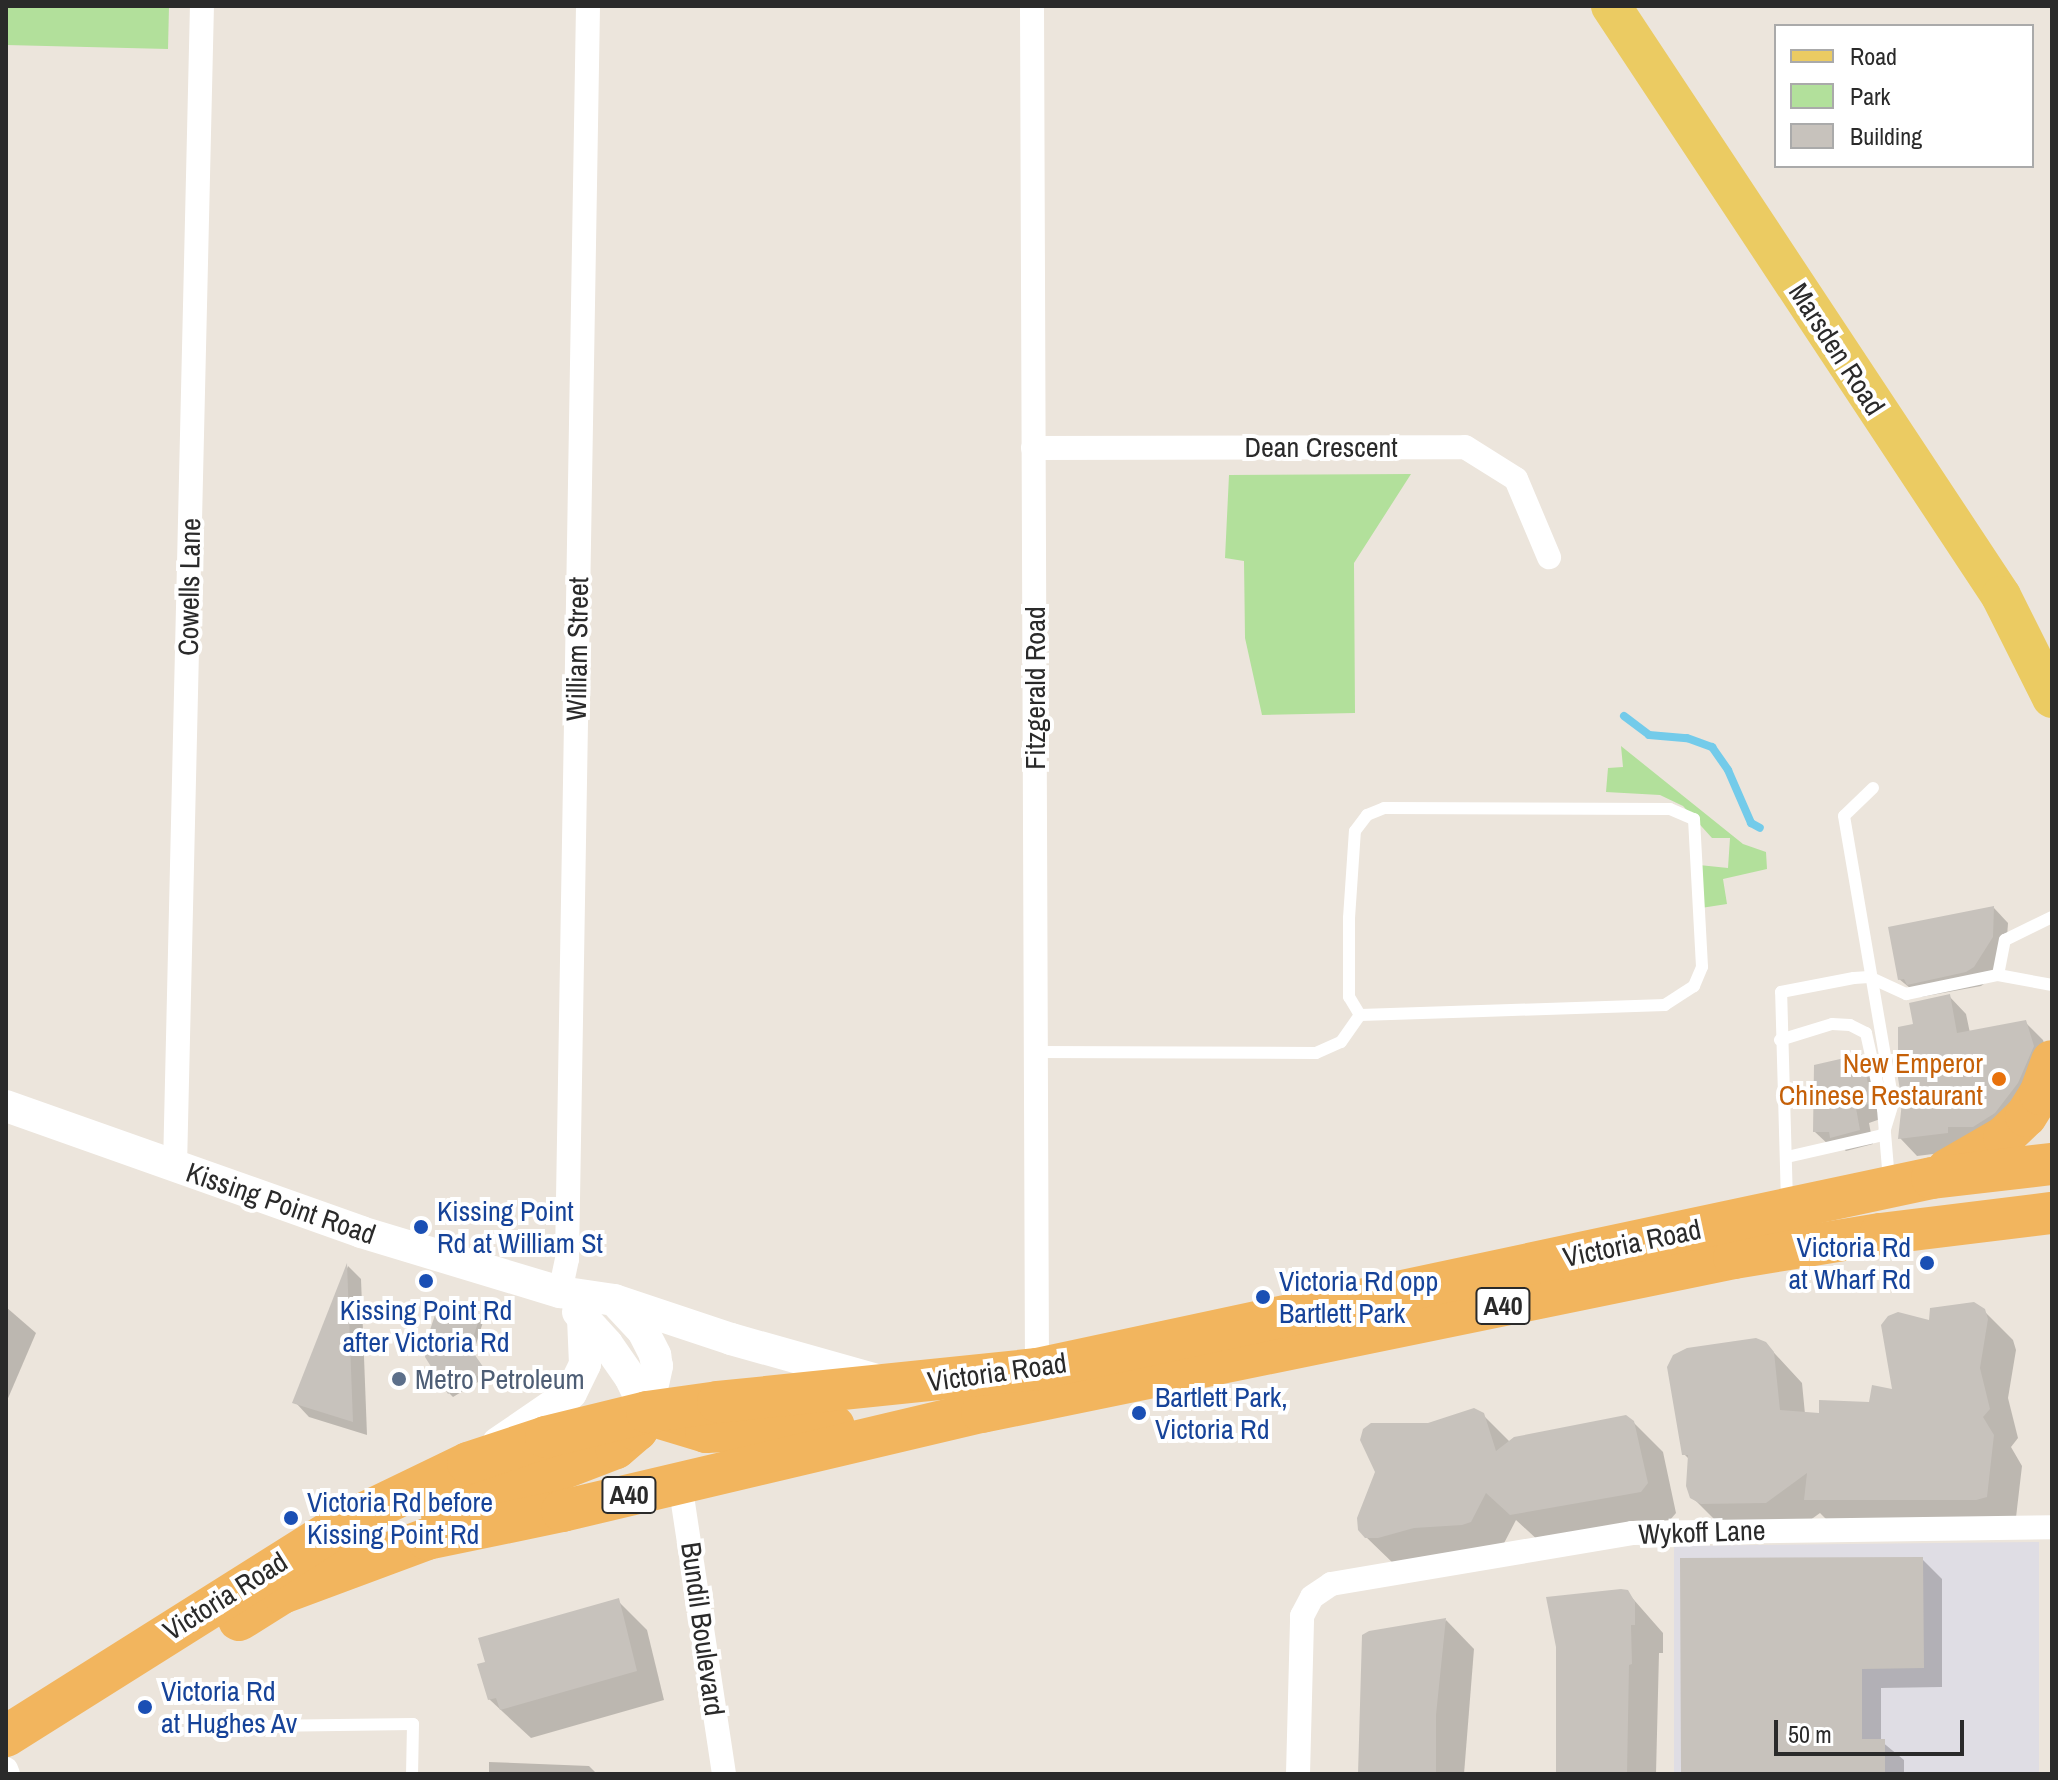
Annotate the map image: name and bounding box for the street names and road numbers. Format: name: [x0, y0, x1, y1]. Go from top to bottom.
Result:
street label: Marsden Road: [1782, 277, 1892, 421]
street label: Dean Crescent: [1244, 430, 1398, 464]
street label: Cowells Lane: [171, 518, 207, 656]
street label: William Street: [559, 577, 595, 721]
street label: Fitzgerald Road: [1018, 606, 1052, 770]
street label: Kissing Point Road: [182, 1155, 380, 1251]
street label: Victoria Road: [1560, 1212, 1704, 1274]
road number: A40: [1475, 1284, 1531, 1328]
street label: Victoria Road: [925, 1346, 1069, 1398]
road number: A40: [601, 1473, 657, 1517]
street label: Wykoff Lane: [1638, 1513, 1766, 1551]
street label: Bundil Boulevard: [674, 1540, 732, 1718]
street label: Victoria Road: [157, 1545, 293, 1647]

